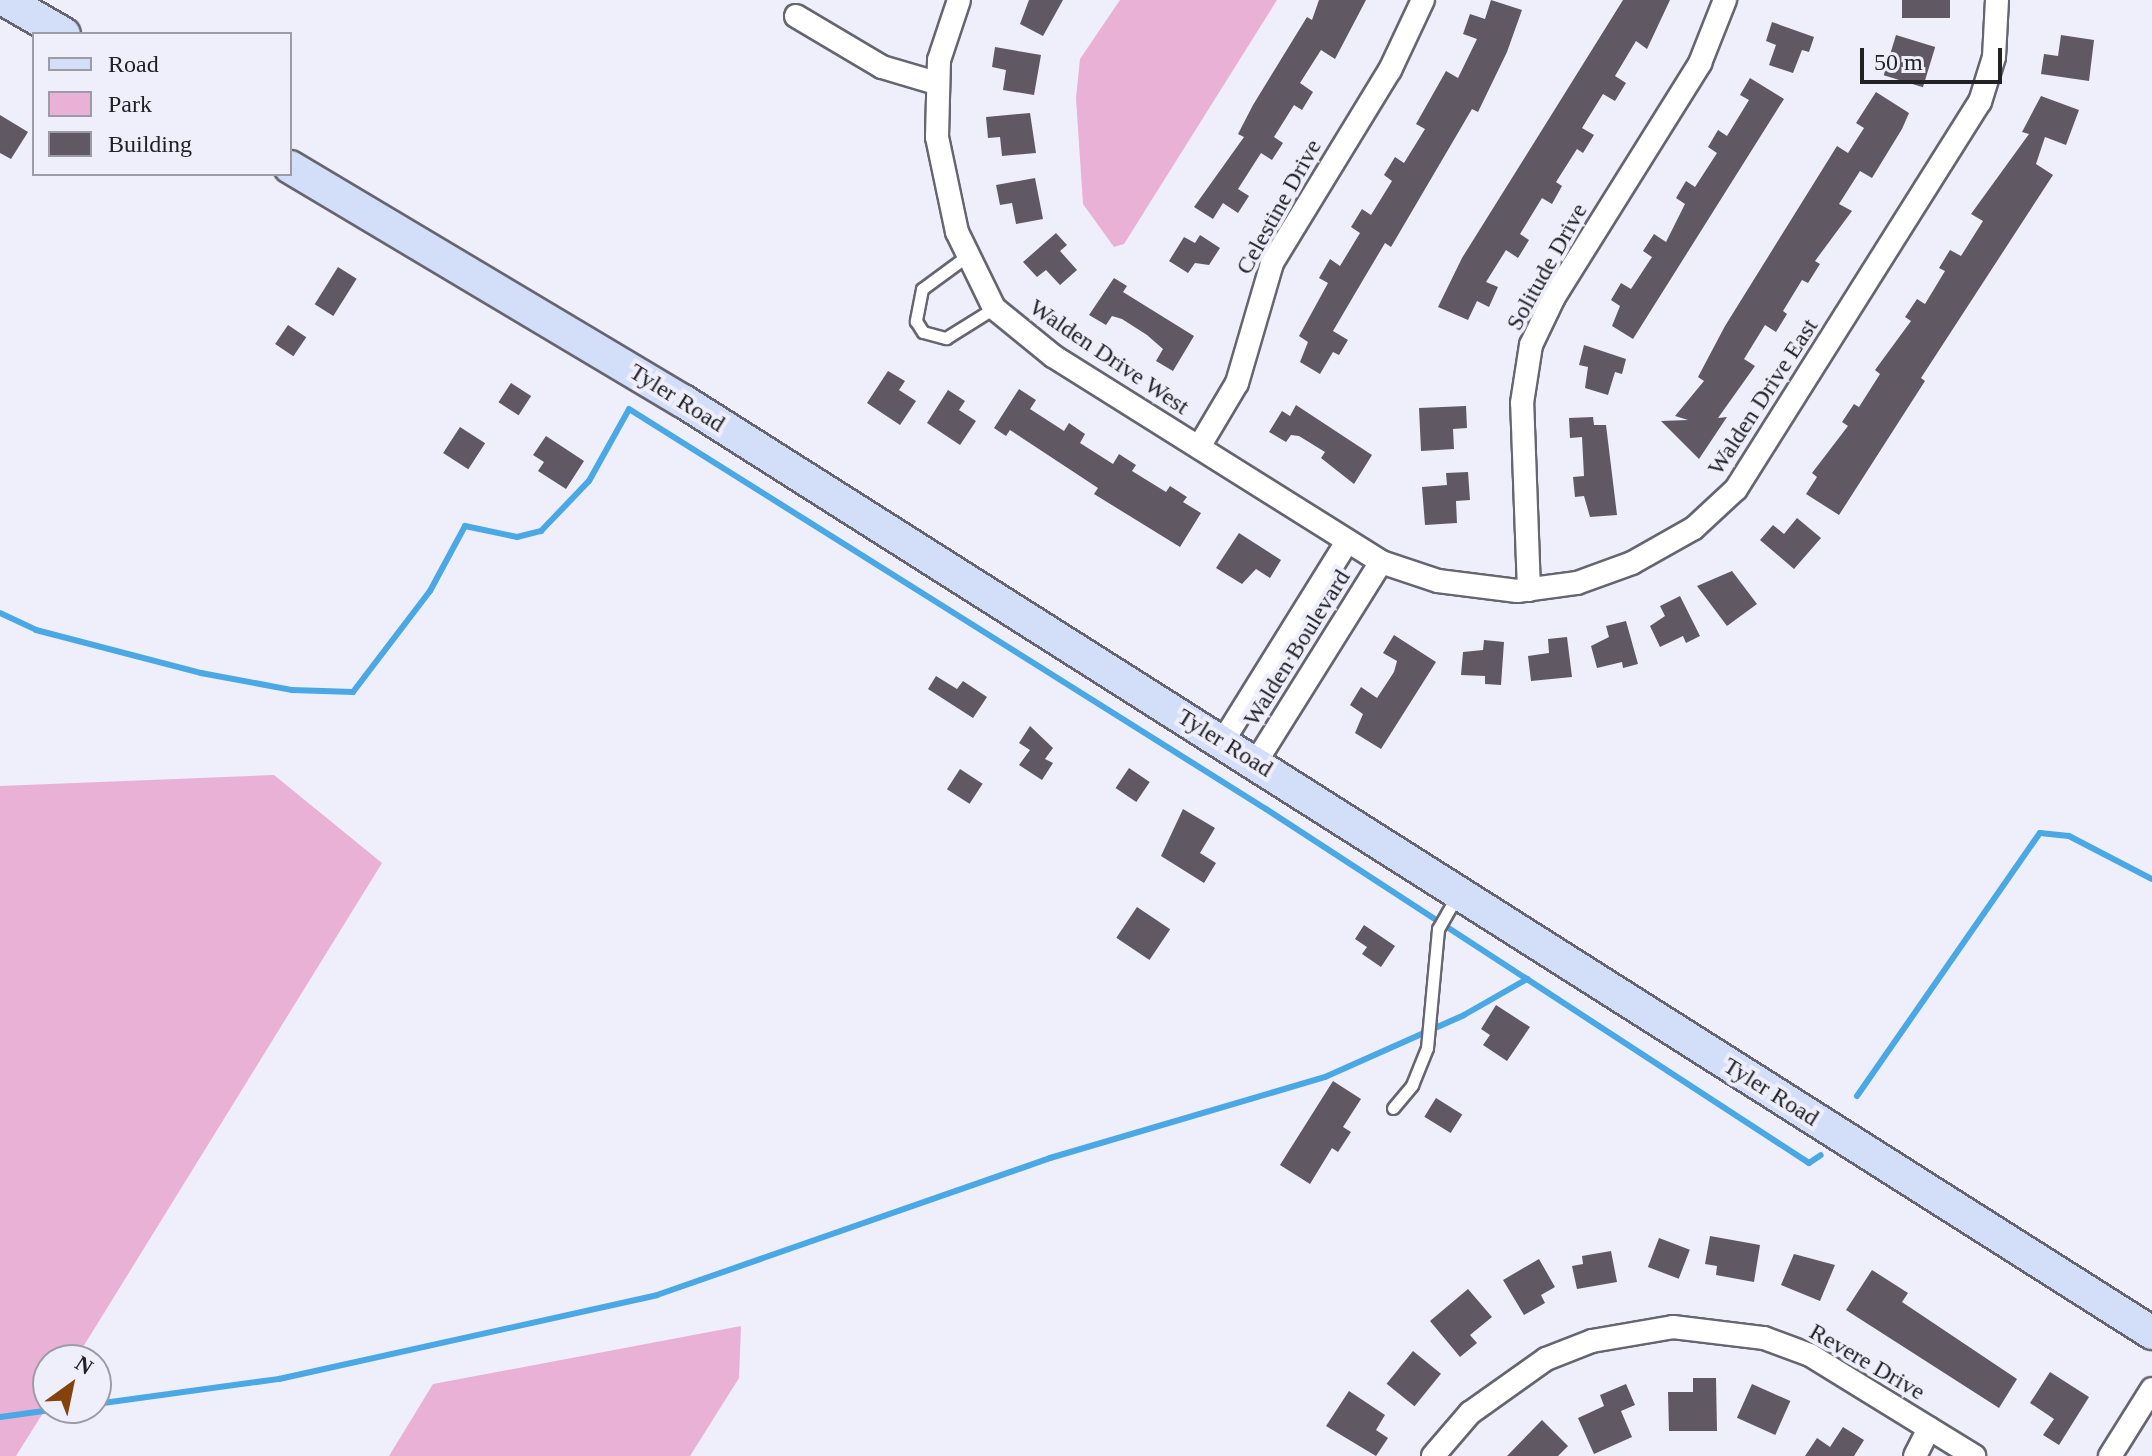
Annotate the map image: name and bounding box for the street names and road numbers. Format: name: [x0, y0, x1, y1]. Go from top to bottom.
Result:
street label: Celestine Drive: [1230, 134, 1328, 280]
street label: Solitude Drive: [1500, 199, 1594, 335]
street label: Walden Drive West: [1024, 293, 1194, 421]
street label: Walden Drive East: [1702, 313, 1824, 481]
street label: Tyler Road: [624, 357, 730, 439]
street label: Walden Boulevard: [1237, 565, 1357, 731]
street label: Tyler Road: [1172, 702, 1278, 784]
street label: Tyler Road: [1718, 1051, 1824, 1133]
street label: Revere Drive: [1804, 1317, 1930, 1407]

